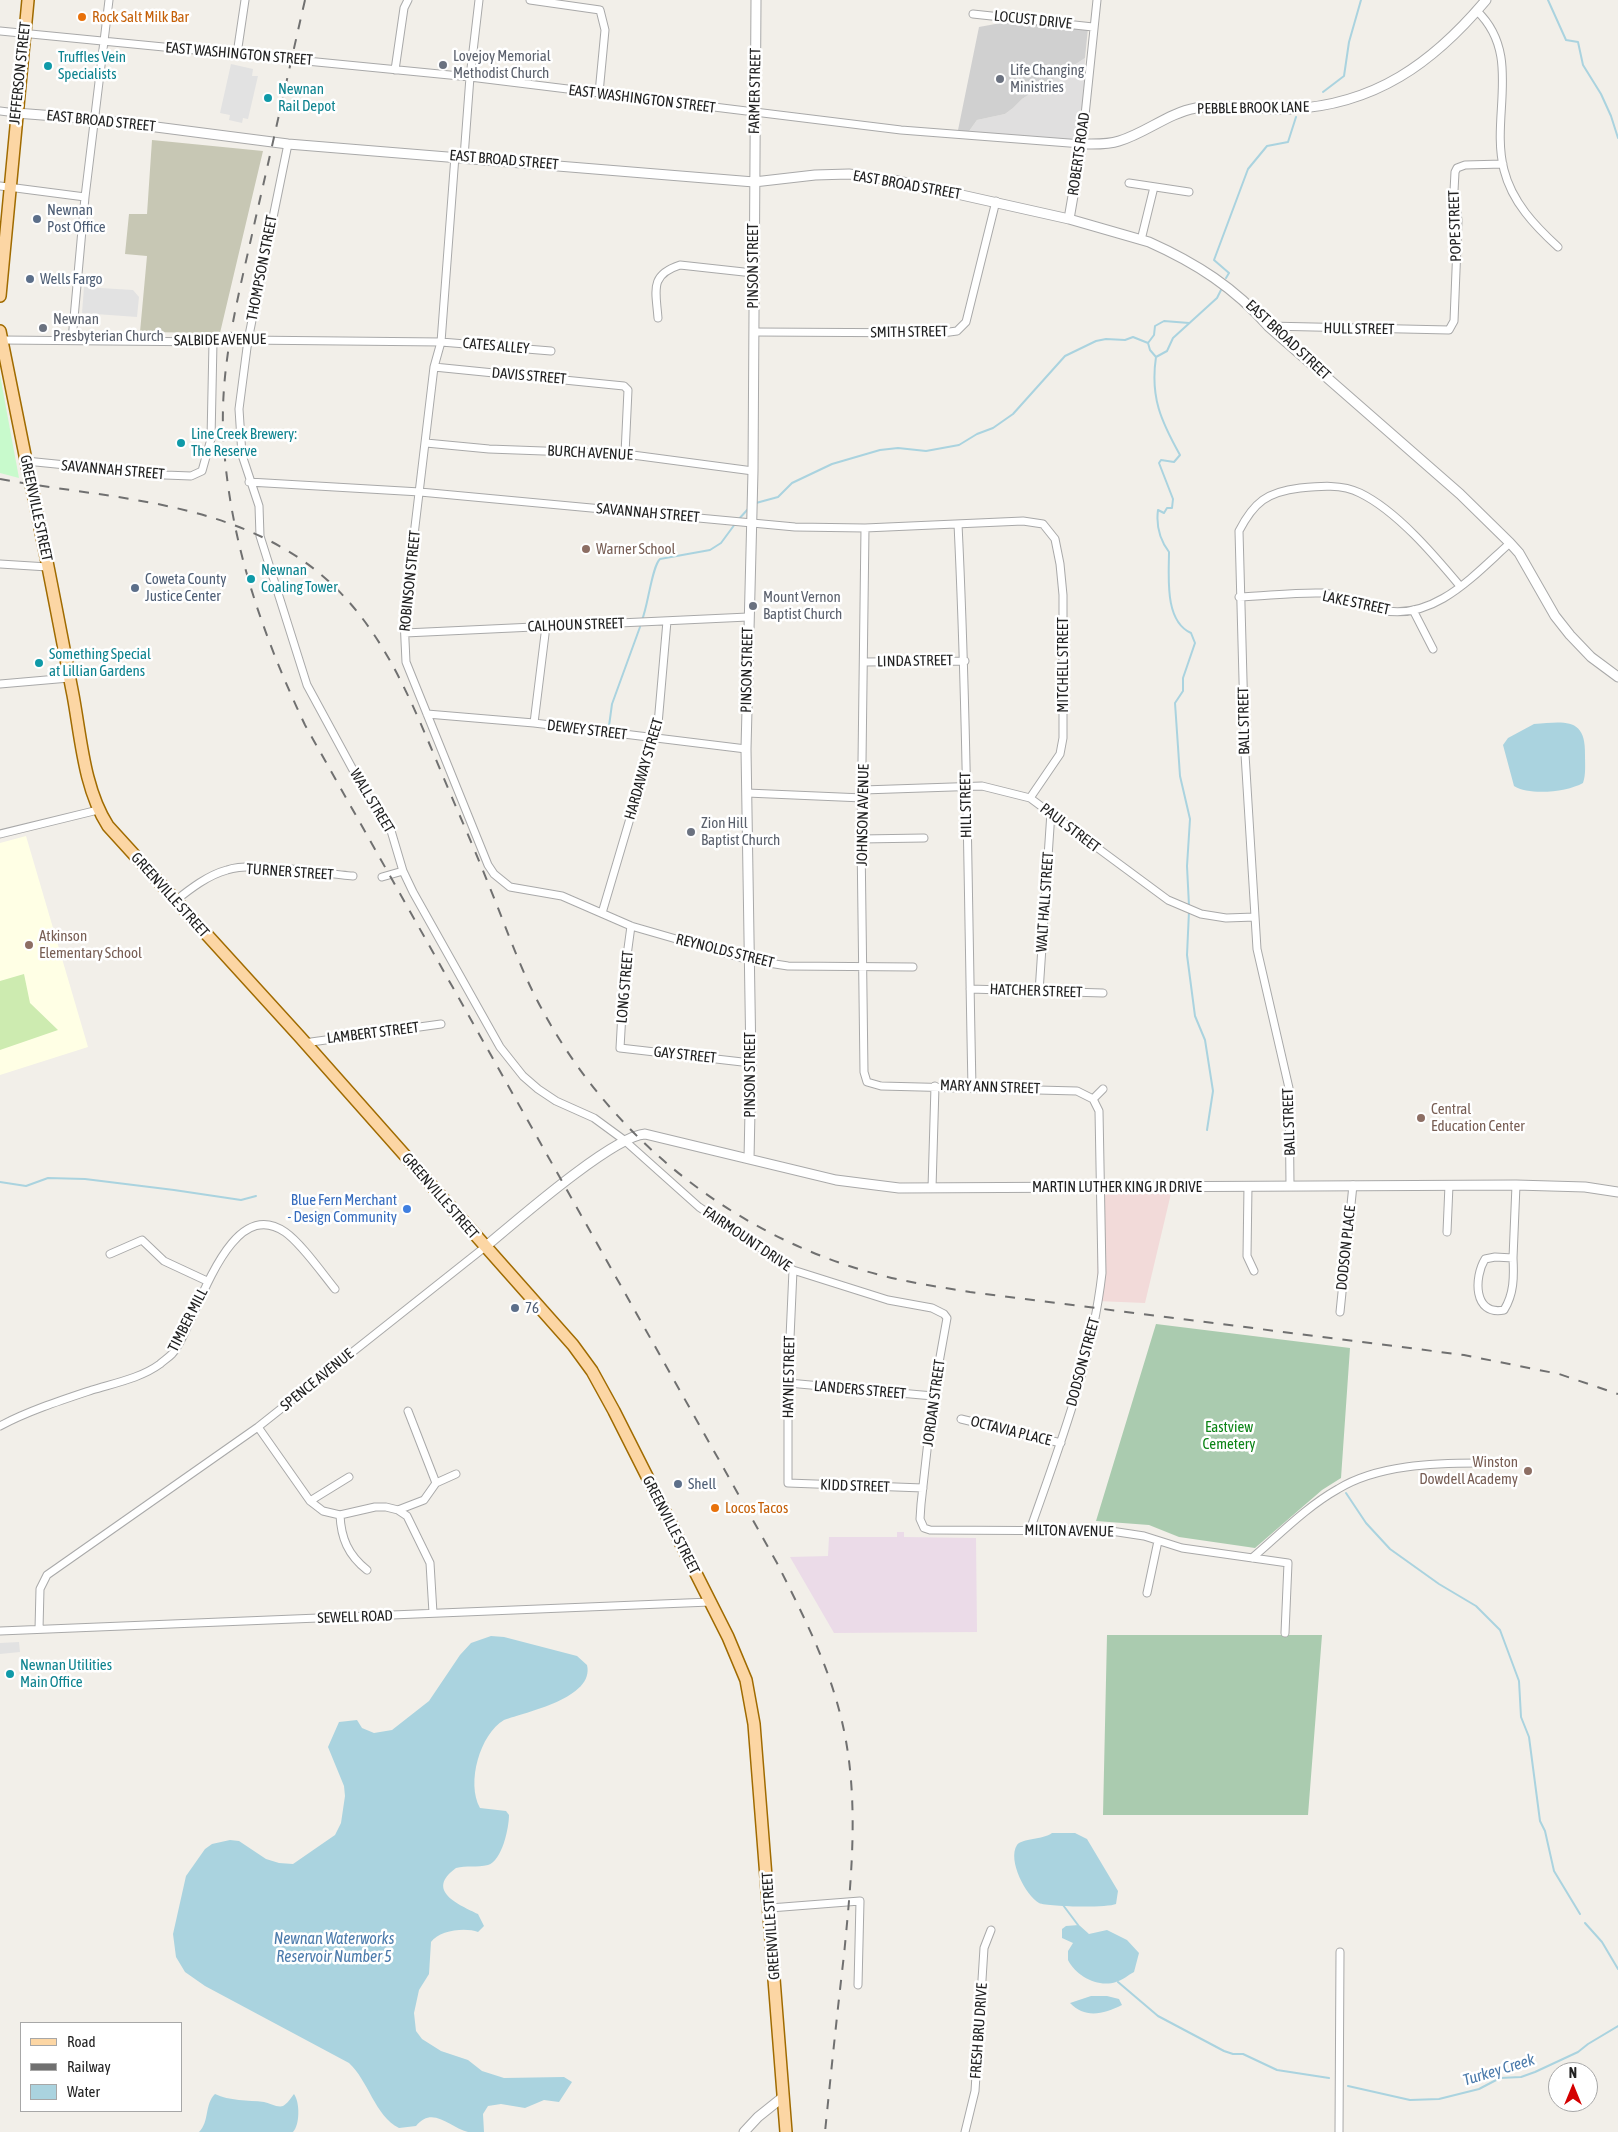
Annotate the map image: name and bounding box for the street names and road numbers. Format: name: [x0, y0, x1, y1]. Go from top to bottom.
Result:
street label: LOCUST DRIVE: [993, 7, 1073, 33]
street label: JEFFERSON STREET: [6, 21, 34, 125]
street label: EAST WASHINGTON STREET: [165, 39, 313, 69]
street label: FARMER STREET: [745, 48, 765, 134]
street label: EAST WASHINGTON STREET: [567, 81, 717, 117]
street label: PEBBLE BROOK LANE: [1197, 98, 1309, 118]
street label: EAST BROAD STREET: [46, 106, 156, 136]
street label: ROBERTS ROAD: [1064, 111, 1094, 197]
street label: EAST BROAD STREET: [449, 146, 559, 174]
street label: EAST BROAD STREET: [852, 167, 962, 203]
street label: POPE STREET: [1445, 190, 1465, 262]
street label: THOMPSON STREET: [243, 214, 281, 322]
street label: PINSON STREET: [744, 223, 762, 309]
street label: EAST BROAD STREET: [1242, 296, 1334, 384]
street label: HULL STREET: [1323, 319, 1395, 339]
street label: SMITH STREET: [870, 322, 948, 342]
street label: SALBIDE AVENUE: [174, 330, 266, 350]
street label: CATES ALLEY: [462, 334, 530, 358]
street label: DAVIS STREET: [491, 364, 567, 388]
street label: BURCH AVENUE: [547, 442, 633, 464]
street label: GREENVILLE STREET: [16, 453, 56, 563]
street label: SAVANNAH STREET: [61, 457, 165, 483]
street label: SAVANNAH STREET: [596, 500, 700, 526]
street label: ROBINSON STREET: [396, 530, 424, 632]
street label: LAKE STREET: [1321, 587, 1391, 619]
street label: CALHOUN STREET: [527, 614, 625, 636]
street label: MITCHELL STREET: [1054, 617, 1072, 713]
street label: PINSON STREET: [737, 627, 757, 713]
street label: LINDA STREET: [877, 651, 953, 671]
street label: BALL STREET: [1234, 687, 1254, 755]
street label: DEWEY STREET: [546, 716, 628, 744]
street label: HARDAWAY STREET: [621, 716, 667, 822]
street label: JOHNSON AVENUE: [853, 764, 873, 866]
street label: WALL STREET: [346, 766, 398, 836]
street label: HILL STREET: [956, 772, 976, 838]
street label: PAUL STREET: [1036, 800, 1104, 856]
street label: GREENVILLE STREET: [127, 849, 213, 941]
street label: WALT HALL STREET: [1033, 851, 1057, 953]
street label: TURNER STREET: [246, 860, 334, 884]
street label: REYNOLDS STREET: [674, 930, 776, 972]
street label: LONG STREET: [613, 950, 637, 1024]
street label: HATCHER STREET: [989, 980, 1083, 1002]
street label: LAMBERT STREET: [326, 1018, 420, 1048]
street label: PINSON STREET: [741, 1032, 759, 1118]
street label: GAY STREET: [653, 1043, 717, 1067]
street label: MARY ANN STREET: [940, 1076, 1040, 1098]
street label: BALL STREET: [1279, 1088, 1299, 1156]
street label: GREENVILLE STREET: [398, 1149, 482, 1243]
street label: MARTIN LUTHER KING JR DRIVE: [1032, 1178, 1202, 1196]
street label: FAIRMOUNT DRIVE: [699, 1203, 795, 1275]
street label: DODSON PLACE: [1333, 1205, 1359, 1291]
street label: TIMBER MILL: [164, 1285, 212, 1355]
street label: DODSON STREET: [1062, 1316, 1104, 1408]
street label: HAYNIE STREET: [779, 1335, 799, 1419]
street label: SPENCE AVENUE: [277, 1345, 357, 1415]
street label: JORDAN STREET: [919, 1358, 949, 1448]
street label: LANDERS STREET: [813, 1377, 907, 1403]
street label: OCTAVIA PLACE: [969, 1412, 1053, 1450]
street label: GREENVILLE STREET: [638, 1473, 704, 1577]
street label: KIDD STREET: [820, 1476, 890, 1496]
street label: MILTON AVENUE: [1024, 1521, 1114, 1541]
street label: SEWELL ROAD: [317, 1607, 393, 1627]
street label: GREENVILLE STREET: [758, 1871, 784, 1981]
street label: FRESH BRU DRIVE: [967, 1982, 991, 2080]

